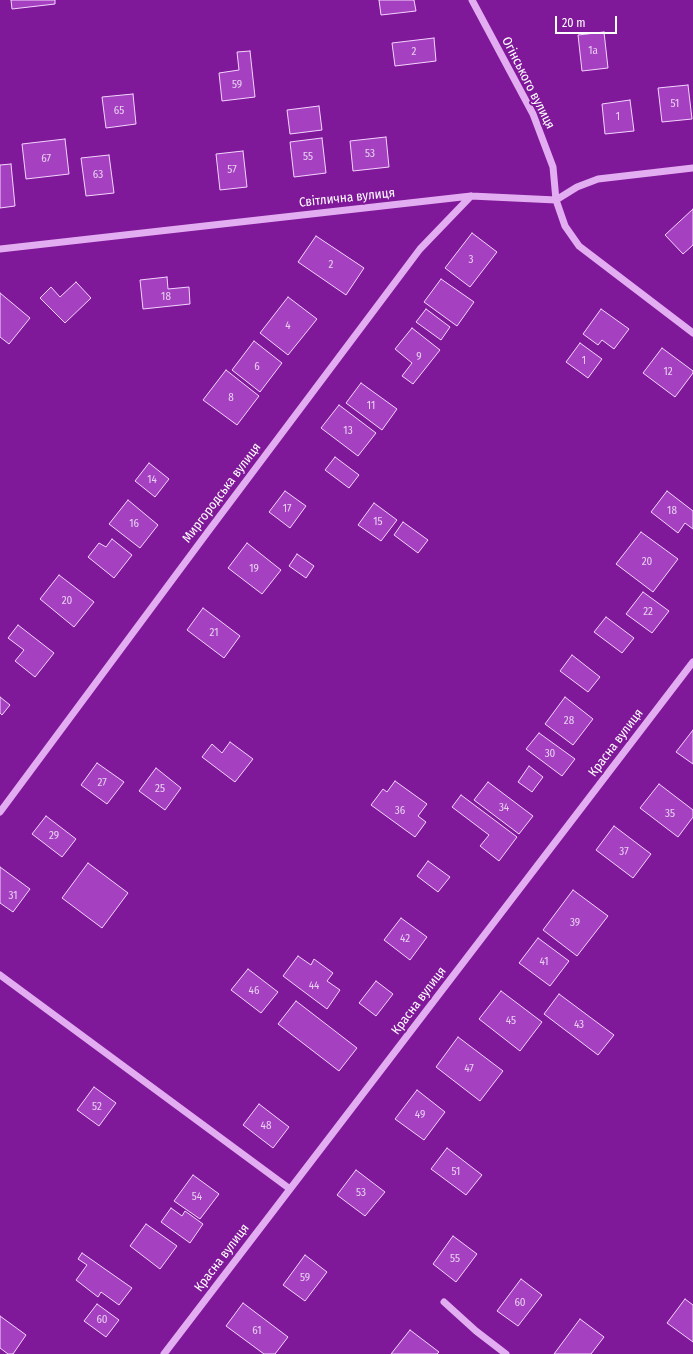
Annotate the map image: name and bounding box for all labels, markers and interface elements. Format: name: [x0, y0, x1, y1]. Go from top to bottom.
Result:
scale bar: [557, 8, 619, 34]
text: 20 m: [562, 16, 586, 30]
street label: Огінського вулиця: [498, 34, 558, 132]
house number: 1а: [588, 44, 598, 58]
house number: 2: [412, 45, 416, 59]
house number: 59: [232, 78, 242, 92]
house number: 51: [671, 97, 679, 111]
house number: 65: [114, 104, 124, 118]
house number: 1: [616, 110, 620, 124]
house number: 53: [365, 147, 375, 161]
house number: 55: [303, 150, 313, 164]
house number: 67: [41, 152, 51, 166]
house number: 57: [227, 163, 237, 177]
house number: 63: [93, 168, 103, 182]
street label: Світлична вулиця: [298, 185, 396, 211]
house number: 3: [469, 253, 473, 267]
house number: 2: [329, 258, 333, 272]
house number: 18: [161, 290, 171, 304]
house number: 4: [285, 319, 291, 333]
house number: 9: [416, 350, 422, 364]
house number: 1: [582, 354, 586, 368]
house number: 6: [254, 360, 260, 374]
house number: 12: [663, 365, 673, 379]
house number: 8: [228, 391, 234, 405]
house number: 11: [367, 399, 375, 413]
house number: 13: [343, 424, 353, 438]
street label: Миргородська вулиця: [179, 440, 265, 546]
house number: 14: [147, 473, 157, 487]
house number: 17: [283, 502, 291, 516]
house number: 18: [667, 504, 677, 518]
house number: 15: [373, 515, 383, 529]
house number: 16: [129, 517, 139, 531]
house number: 20: [642, 555, 652, 569]
house number: 19: [249, 562, 259, 576]
house number: 20: [62, 594, 72, 608]
house number: 22: [643, 605, 653, 619]
house number: 21: [210, 626, 218, 640]
street label: Красна вулиця: [585, 706, 647, 780]
house number: 28: [564, 714, 574, 728]
house number: 30: [545, 747, 555, 761]
house number: 27: [97, 776, 107, 790]
house number: 25: [155, 782, 165, 796]
house number: 34: [499, 801, 509, 815]
house number: 36: [395, 804, 405, 818]
house number: 35: [665, 807, 675, 821]
house number: 29: [49, 829, 59, 843]
house number: 37: [619, 845, 629, 859]
house number: 31: [9, 889, 17, 903]
house number: 39: [570, 916, 580, 930]
house number: 42: [400, 932, 410, 946]
house number: 41: [539, 955, 549, 969]
street label: Красна вулиця: [388, 964, 450, 1038]
house number: 44: [309, 979, 319, 993]
house number: 46: [249, 984, 259, 998]
house number: 45: [506, 1014, 516, 1028]
house number: 43: [574, 1018, 584, 1032]
house number: 47: [464, 1062, 474, 1076]
house number: 52: [92, 1100, 102, 1114]
house number: 49: [415, 1108, 425, 1122]
house number: 48: [261, 1119, 271, 1133]
house number: 51: [452, 1165, 460, 1179]
house number: 53: [356, 1186, 366, 1200]
house number: 54: [192, 1190, 202, 1204]
street label: Красна вулиця: [191, 1221, 253, 1295]
house number: 55: [450, 1252, 460, 1266]
house number: 59: [300, 1271, 310, 1285]
house number: 60: [514, 1296, 526, 1310]
house number: 60: [96, 1313, 108, 1327]
house number: 61: [252, 1324, 262, 1338]

